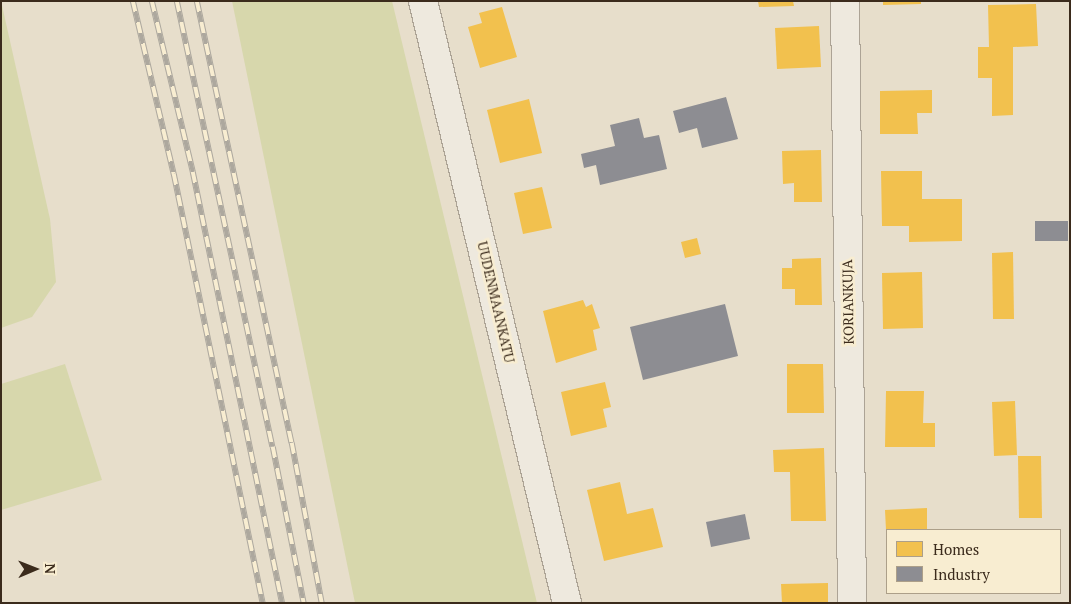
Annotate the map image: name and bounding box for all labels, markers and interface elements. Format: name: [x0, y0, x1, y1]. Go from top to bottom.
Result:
street label: UUDENMAANKATU: [474, 240, 518, 364]
street label: KORIANKUJA: [839, 259, 857, 345]
legend: [886, 529, 1061, 594]
text: Homes: [933, 539, 979, 559]
north arrow: [10, 544, 60, 594]
text: N: [41, 563, 60, 574]
text: Industry: [933, 564, 990, 584]

